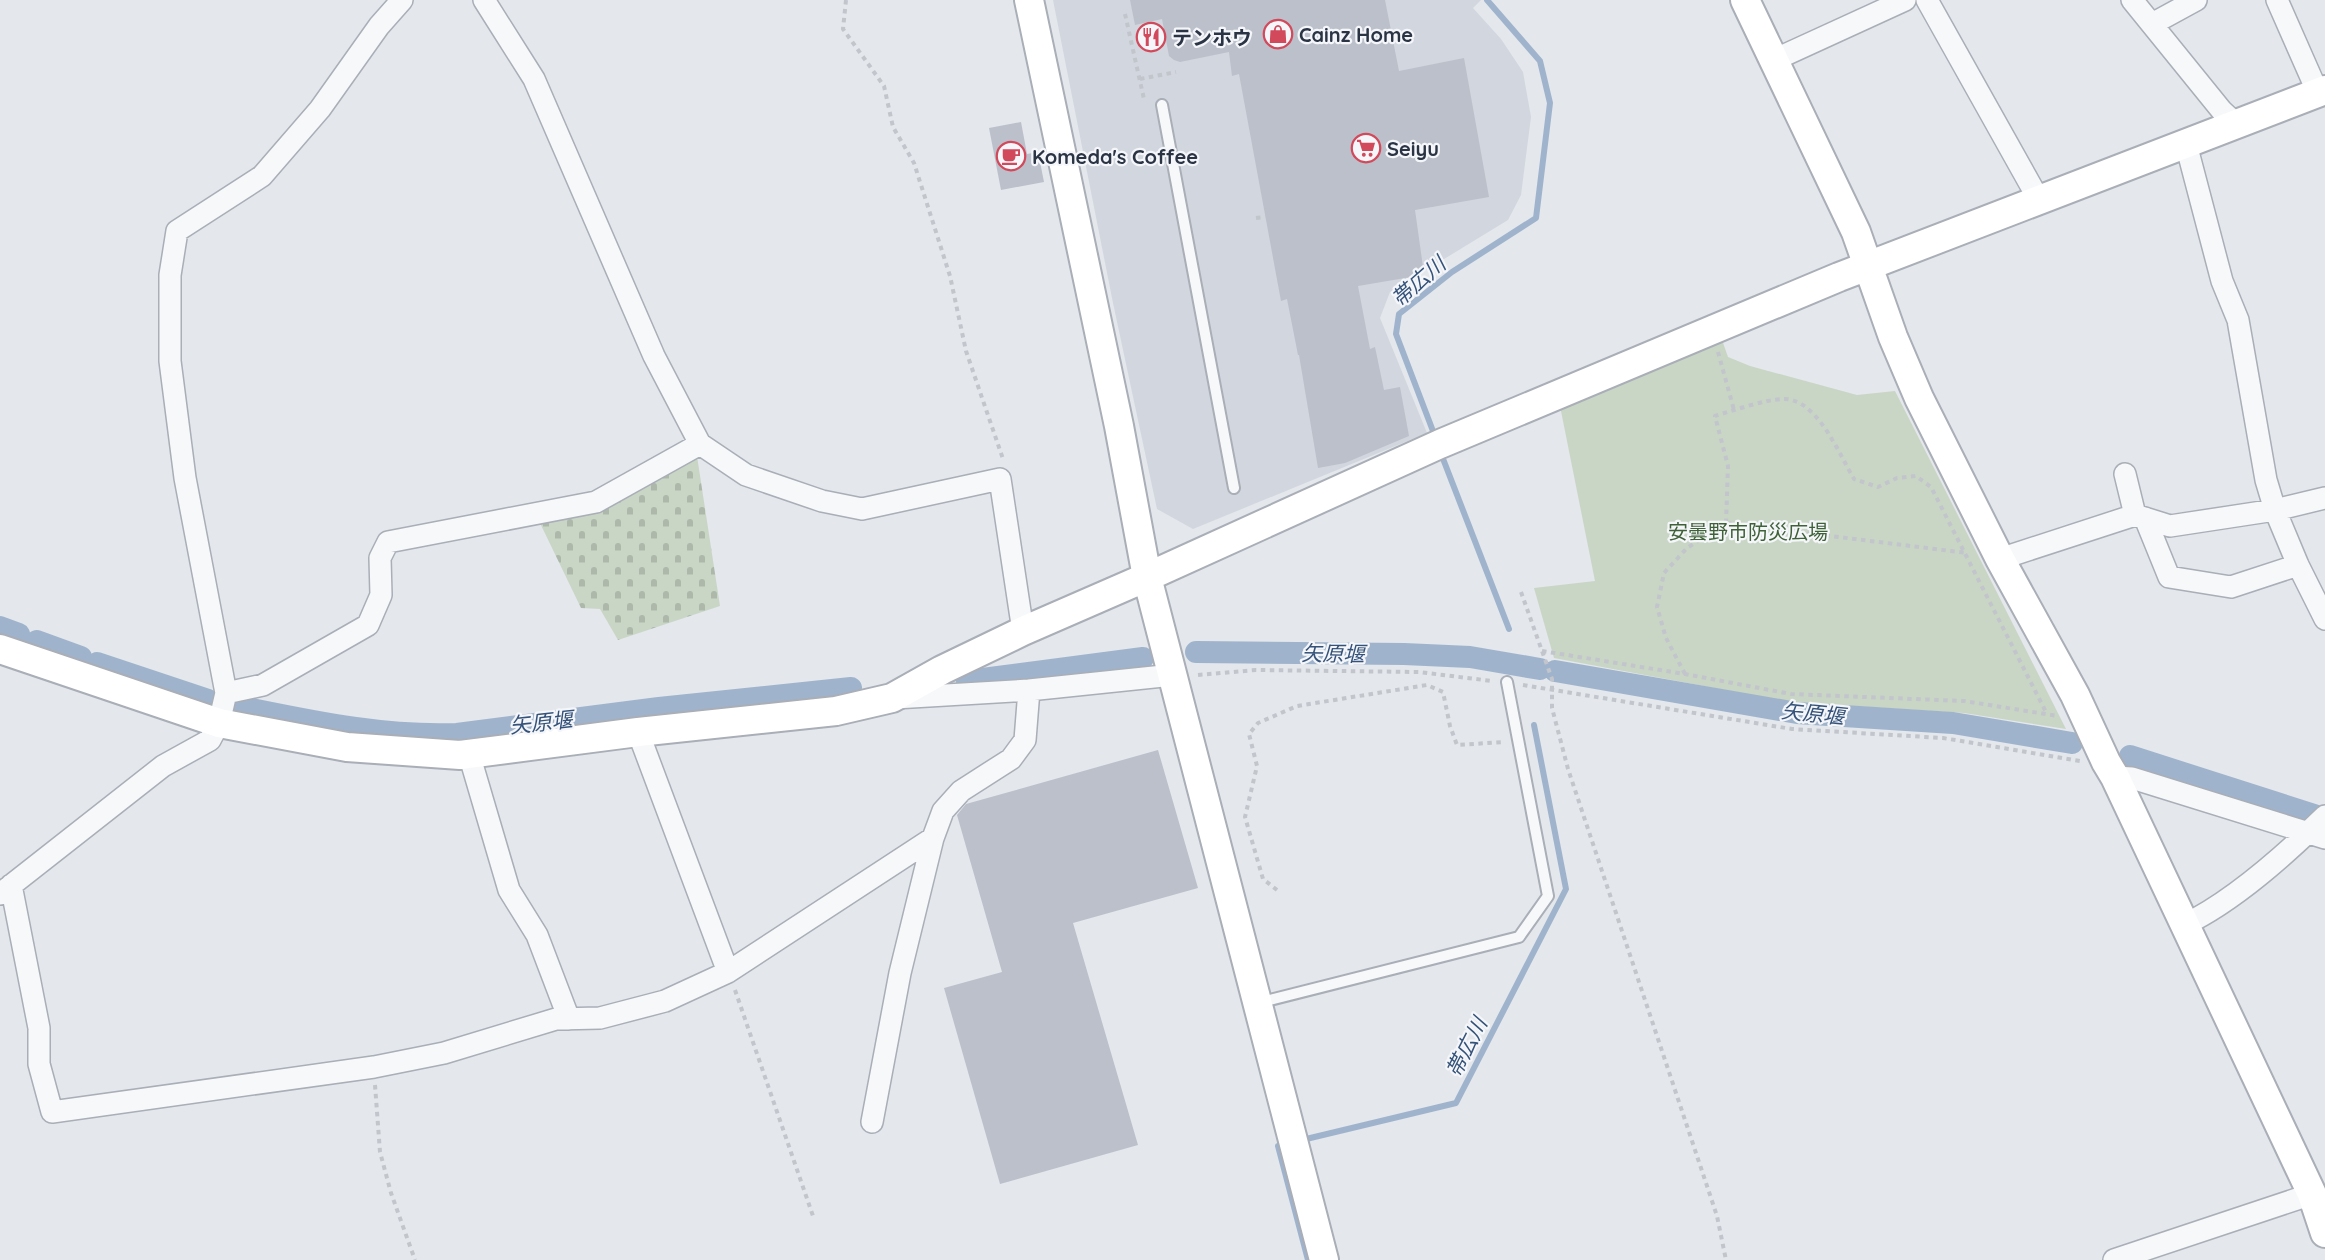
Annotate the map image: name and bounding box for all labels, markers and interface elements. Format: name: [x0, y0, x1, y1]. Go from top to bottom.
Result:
shop icon: Cainz Home: [1262, 18, 1294, 50]
restaurant icon: テンホウ: [1135, 21, 1167, 53]
place label: Cainz Home: [1299, 22, 1413, 47]
place label: テンホウ: [1172, 25, 1252, 50]
supermarket icon: Seiyu: [1350, 132, 1382, 164]
place label: Seiyu: [1387, 136, 1439, 161]
cafe icon: Komeda's Coffee: [995, 140, 1027, 172]
place label: Komeda's Coffee: [1032, 144, 1198, 169]
water label: 帯広川: [1386, 249, 1452, 311]
park label: 安曇野市防災広場: [1668, 519, 1828, 544]
water label: 矢原堰: [1301, 639, 1369, 667]
water label: 矢原堰: [1780, 697, 1850, 730]
water label: 矢原堰: [508, 705, 578, 738]
water label: 帯広川: [1440, 1011, 1493, 1081]

